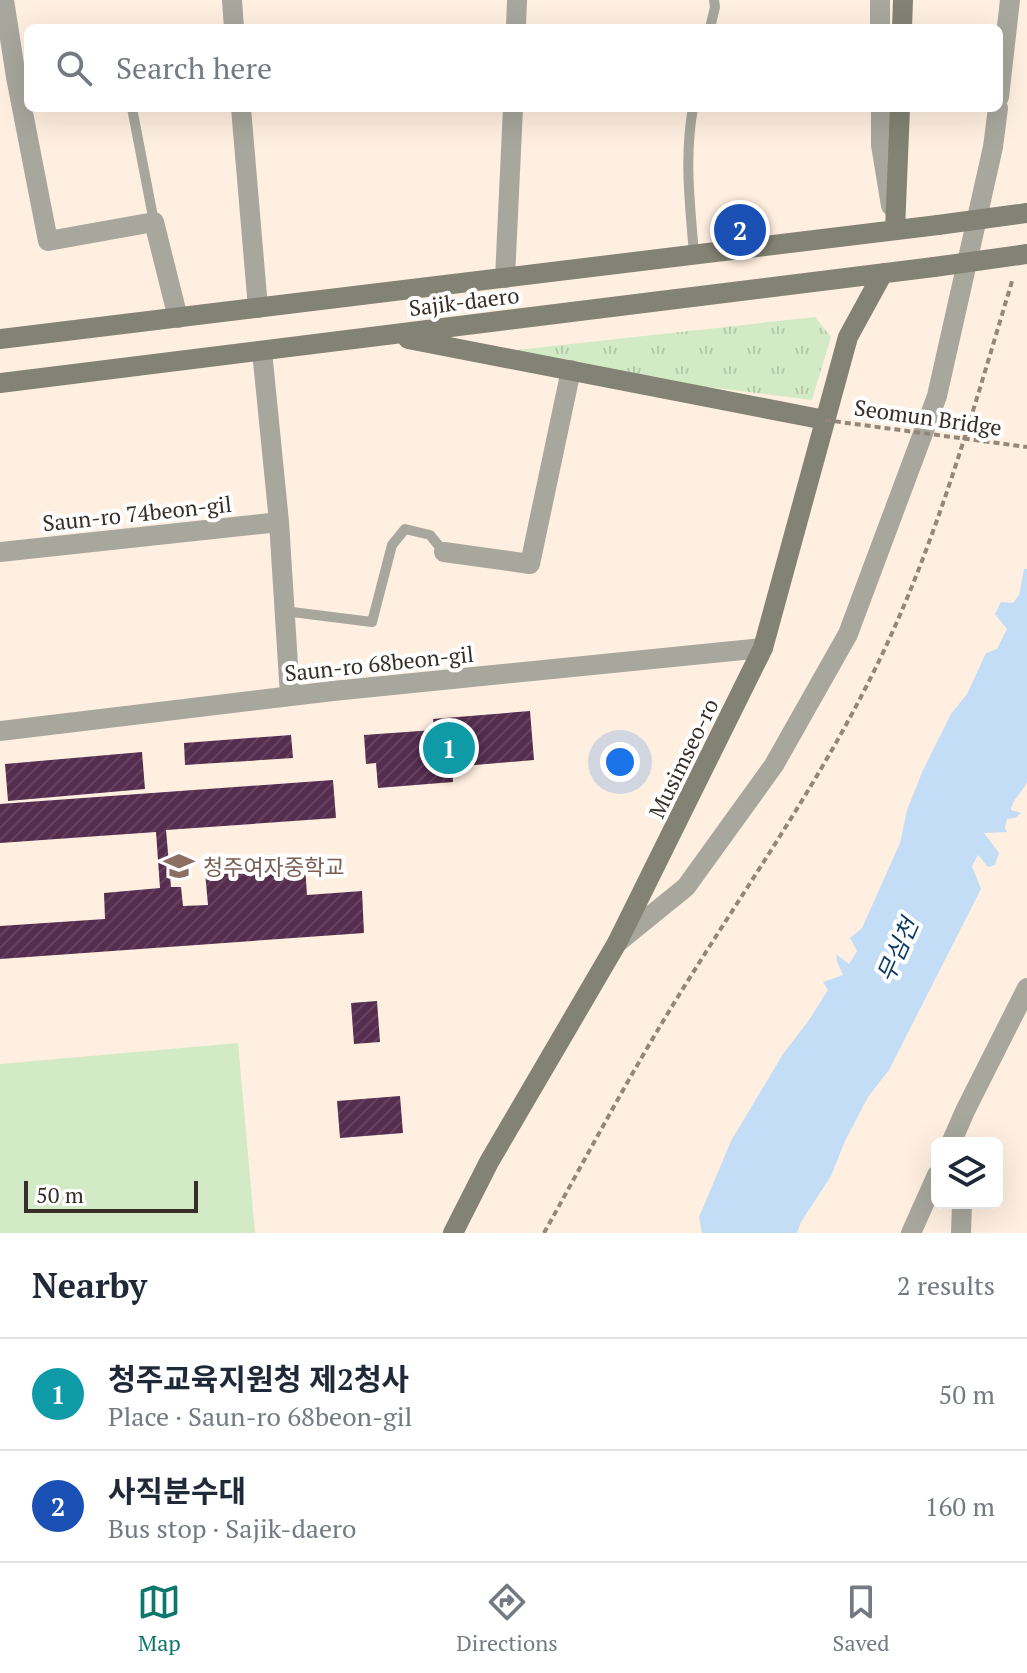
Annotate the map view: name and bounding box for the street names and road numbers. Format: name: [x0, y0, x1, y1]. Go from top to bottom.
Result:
street label: Sajik-daero: [407, 280, 521, 322]
street label: Seomun Bridge: [852, 392, 1004, 442]
street label: Saun-ro 74beon-gil: [41, 489, 233, 537]
street label: Saun-ro 68beon-gil: [283, 639, 475, 687]
street label: Musimseo-ro: [642, 693, 724, 823]

